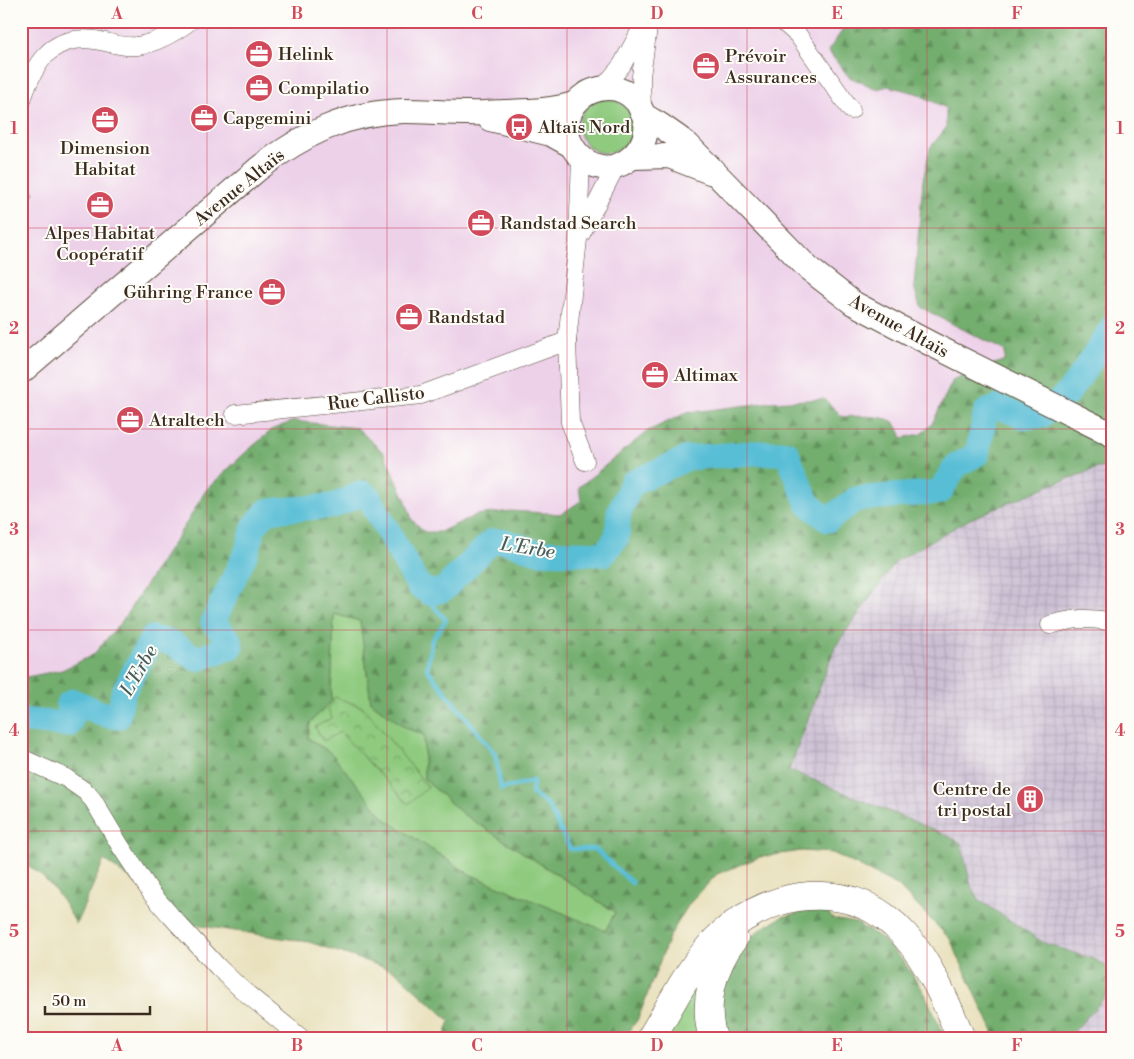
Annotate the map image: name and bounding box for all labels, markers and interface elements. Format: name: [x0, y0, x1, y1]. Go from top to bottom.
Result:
text: A: [110, 4, 123, 24]
text: B: [291, 4, 303, 24]
text: C: [471, 4, 483, 24]
text: D: [651, 4, 664, 24]
text: E: [831, 4, 843, 24]
text: F: [1011, 4, 1023, 24]
office icon: Helink: [244, 39, 274, 69]
place label: Helink: [278, 43, 335, 66]
place label: Prévoir Assurances: [724, 45, 817, 89]
office icon: Prévoir Assurances: [691, 51, 721, 81]
office icon: Compilatio: [244, 73, 274, 103]
place label: Compilatio: [278, 77, 369, 100]
office icon: Capgemini: [189, 103, 219, 133]
office icon: Dimension Habitat: [90, 105, 120, 135]
place label: Capgemini: [223, 107, 312, 130]
bus stop icon: Altaïs Nord: [504, 112, 534, 142]
place label: Altaïs Nord: [537, 116, 631, 139]
text: 1: [10, 119, 18, 139]
text: 1: [1116, 119, 1124, 139]
place label: Dimension Habitat: [60, 137, 150, 181]
street label: Avenue Altaïs: [188, 144, 289, 232]
office icon: Alpes Habitat Coopératif: [85, 190, 115, 220]
office icon: Randstad Search: [466, 208, 496, 238]
place label: Randstad Search: [500, 212, 637, 235]
place label: Alpes Habitat Coopératif: [44, 222, 156, 266]
office icon: Gühring France: [257, 277, 287, 307]
place label: Gühring France: [124, 281, 253, 304]
street label: Avenue Altaïs: [844, 289, 953, 363]
office icon: Randstad: [394, 302, 424, 332]
place label: Randstad: [428, 306, 506, 329]
text: 2: [9, 319, 19, 339]
text: 2: [1115, 319, 1125, 339]
office icon: Altimax: [640, 360, 670, 390]
place label: Altimax: [673, 364, 739, 387]
street label: Rue Callisto: [326, 381, 426, 416]
office icon: Atraltech: [115, 405, 145, 435]
place label: Atraltech: [148, 409, 225, 432]
text: 3: [9, 520, 19, 540]
text: 3: [1115, 520, 1125, 540]
water label: L'Erbe: [498, 532, 557, 564]
water label: L'Erbe: [114, 641, 163, 701]
text: 4: [9, 721, 20, 741]
text: 4: [1115, 721, 1126, 741]
place label: Centre de tri postal: [933, 778, 1012, 822]
building icon: Centre de tri postal: [1015, 784, 1045, 814]
text: 5: [9, 922, 19, 942]
text: 5: [1115, 922, 1125, 942]
scale bar: [45, 984, 150, 1016]
text: 50 m: [52, 992, 86, 1011]
text: A: [110, 1036, 123, 1056]
text: B: [291, 1036, 303, 1056]
text: C: [471, 1036, 483, 1056]
text: D: [651, 1036, 664, 1056]
text: E: [831, 1036, 843, 1056]
text: F: [1011, 1036, 1023, 1056]

